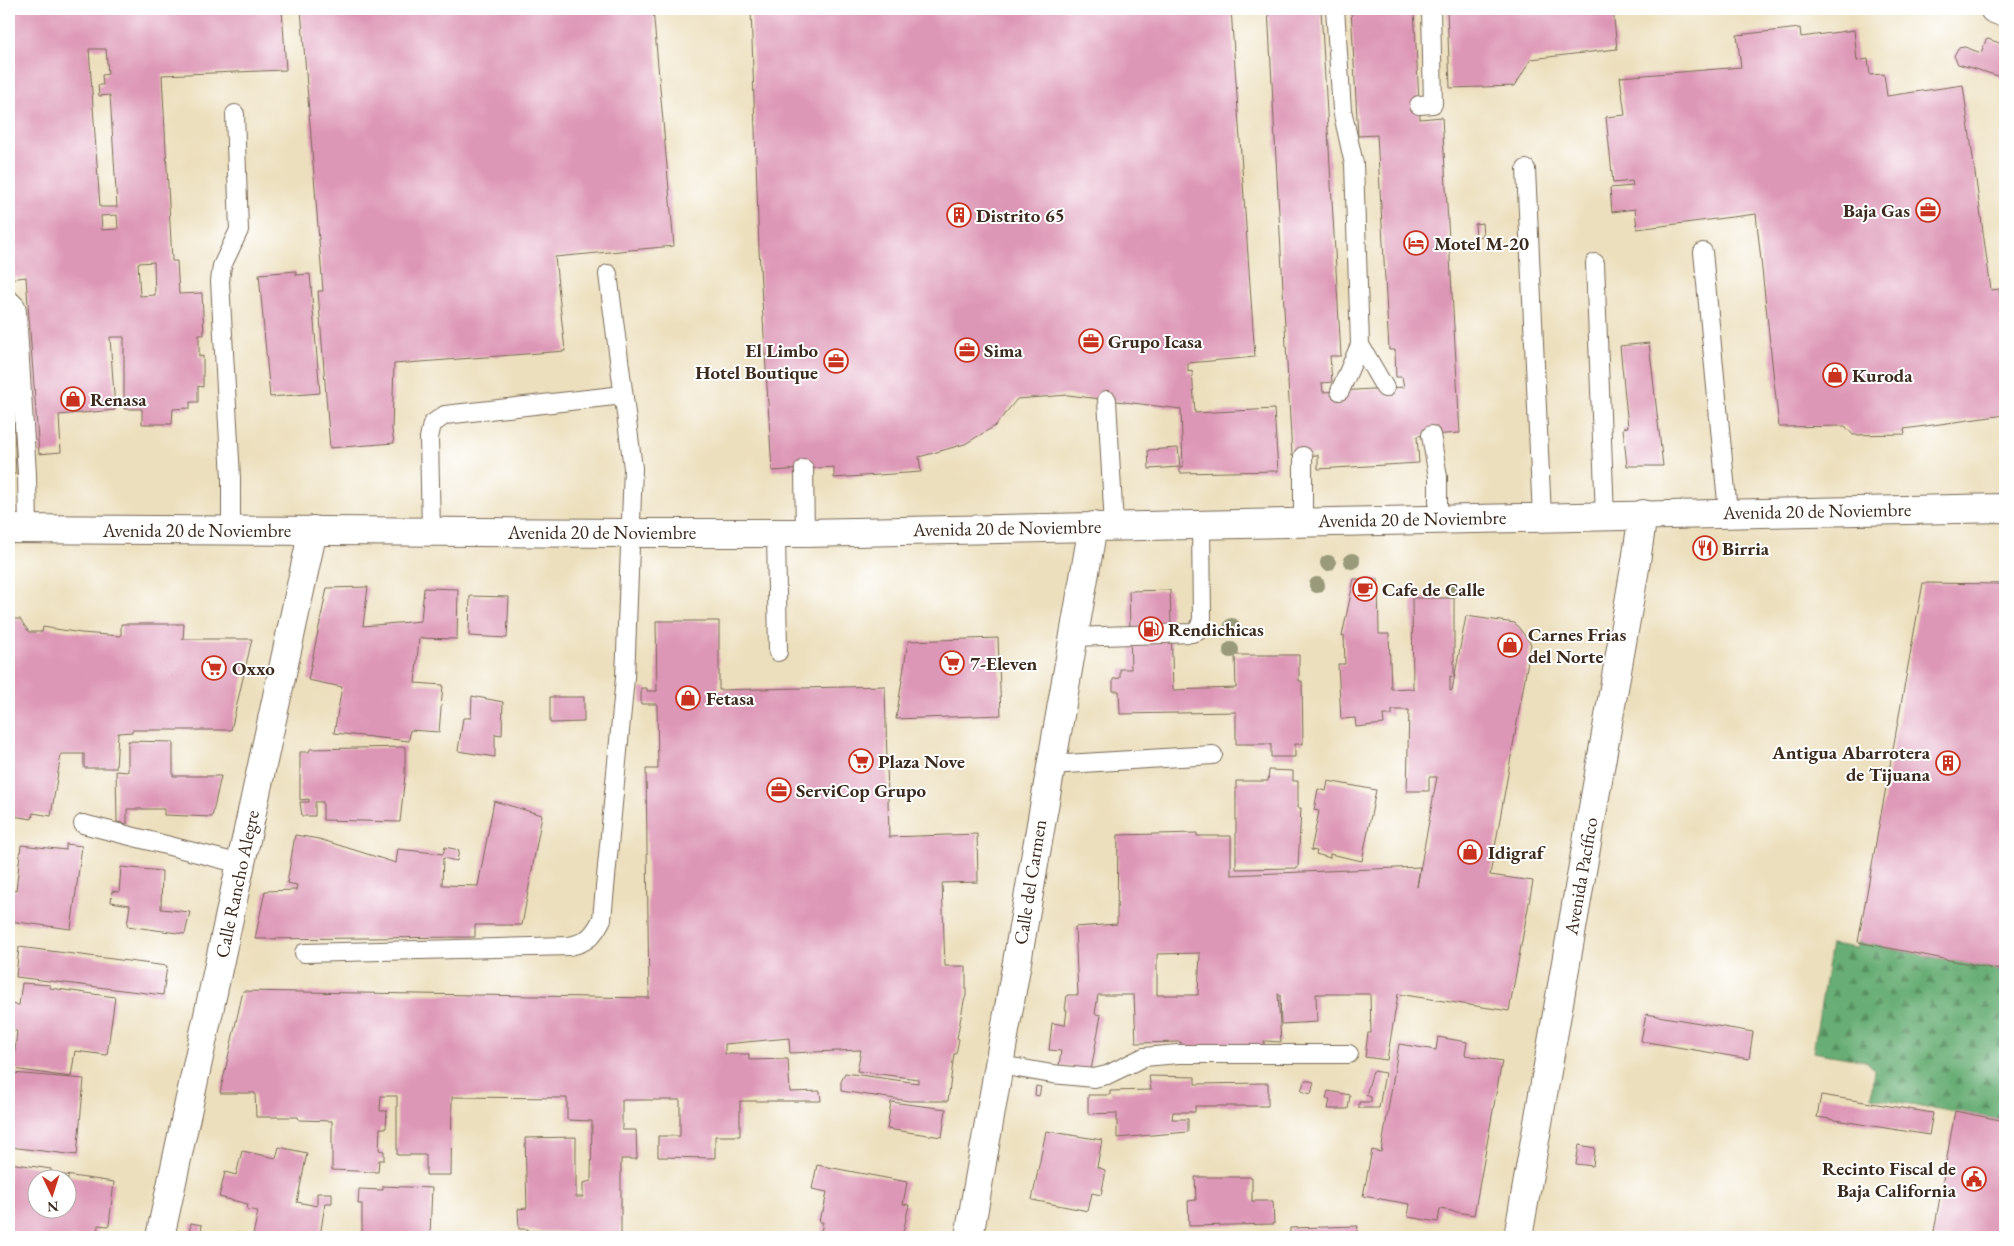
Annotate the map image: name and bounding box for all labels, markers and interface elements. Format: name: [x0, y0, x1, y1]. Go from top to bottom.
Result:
office icon: Baja Gas: [1915, 197, 1941, 223]
place label: Baja Gas: [1843, 198, 1910, 223]
building icon: Distrito 65: [946, 202, 972, 228]
place label: Distrito 65: [976, 203, 1065, 228]
hotel icon: Motel M-20: [1403, 230, 1429, 256]
place label: Motel M-20: [1434, 231, 1529, 256]
office icon: Grupo Icasa: [1078, 328, 1104, 354]
place label: Grupo Icasa: [1108, 329, 1203, 354]
office icon: Sima: [954, 337, 980, 363]
place label: El Limbo Hotel Boutique: [695, 338, 818, 385]
place label: Sima: [984, 338, 1023, 363]
office icon: El Limbo Hotel Boutique: [823, 348, 849, 374]
shop icon: Kuroda: [1822, 362, 1848, 388]
place label: Kuroda: [1852, 363, 1913, 388]
shop icon: Renasa: [60, 386, 86, 412]
place label: Renasa: [90, 387, 147, 412]
street label: Avenida 20 de Noviembre: [1722, 497, 1911, 525]
street label: Avenida 20 de Noviembre: [1317, 505, 1506, 533]
street label: Avenida 20 de Noviembre: [912, 514, 1101, 542]
street label: Avenida 20 de Noviembre: [102, 518, 291, 543]
street label: Avenida 20 de Noviembre: [507, 520, 696, 545]
restaurant icon: Birria: [1692, 535, 1718, 561]
place label: Birria: [1722, 536, 1770, 561]
cafe icon: Cafe de Calle: [1352, 576, 1378, 602]
place label: Cafe de Calle: [1382, 577, 1485, 602]
fuel station icon: Rendichicas: [1138, 616, 1164, 642]
place label: Rendichicas: [1168, 617, 1264, 642]
place label: Carnes Frias del Norte: [1528, 622, 1626, 669]
shop icon: Carnes Frias del Norte: [1497, 632, 1523, 658]
supermarket icon: 7-Eleven: [939, 650, 965, 676]
place label: 7-Eleven: [970, 651, 1038, 676]
supermarket icon: Oxxo: [201, 655, 227, 681]
place label: Oxxo: [232, 656, 275, 681]
shop icon: Fetasa: [675, 685, 701, 711]
place label: Fetasa: [706, 686, 755, 711]
place label: Antigua Abarrotera de Tijuana: [1771, 740, 1931, 787]
supermarket icon: Plaza Nove: [848, 748, 874, 774]
place label: Plaza Nove: [878, 749, 965, 774]
building icon: Antigua Abarrotera de Tijuana: [1935, 750, 1961, 776]
office icon: ServiCop Grupo: [766, 777, 792, 803]
place label: ServiCop Grupo: [796, 778, 926, 803]
street label: Calle Rancho Alegre: [209, 808, 265, 960]
street label: Avenida Pacífico: [1558, 815, 1604, 938]
street label: Calle del Carmen: [1008, 818, 1052, 946]
shop icon: Idigraf: [1457, 839, 1483, 865]
place label: Idigraf: [1488, 840, 1546, 865]
place label: Recinto Fiscal de Baja California: [1822, 1156, 1957, 1203]
public building icon: Recinto Fiscal de Baja California: [1961, 1166, 1987, 1192]
north arrow: [28, 1168, 78, 1218]
text: N: [46, 1198, 59, 1216]

